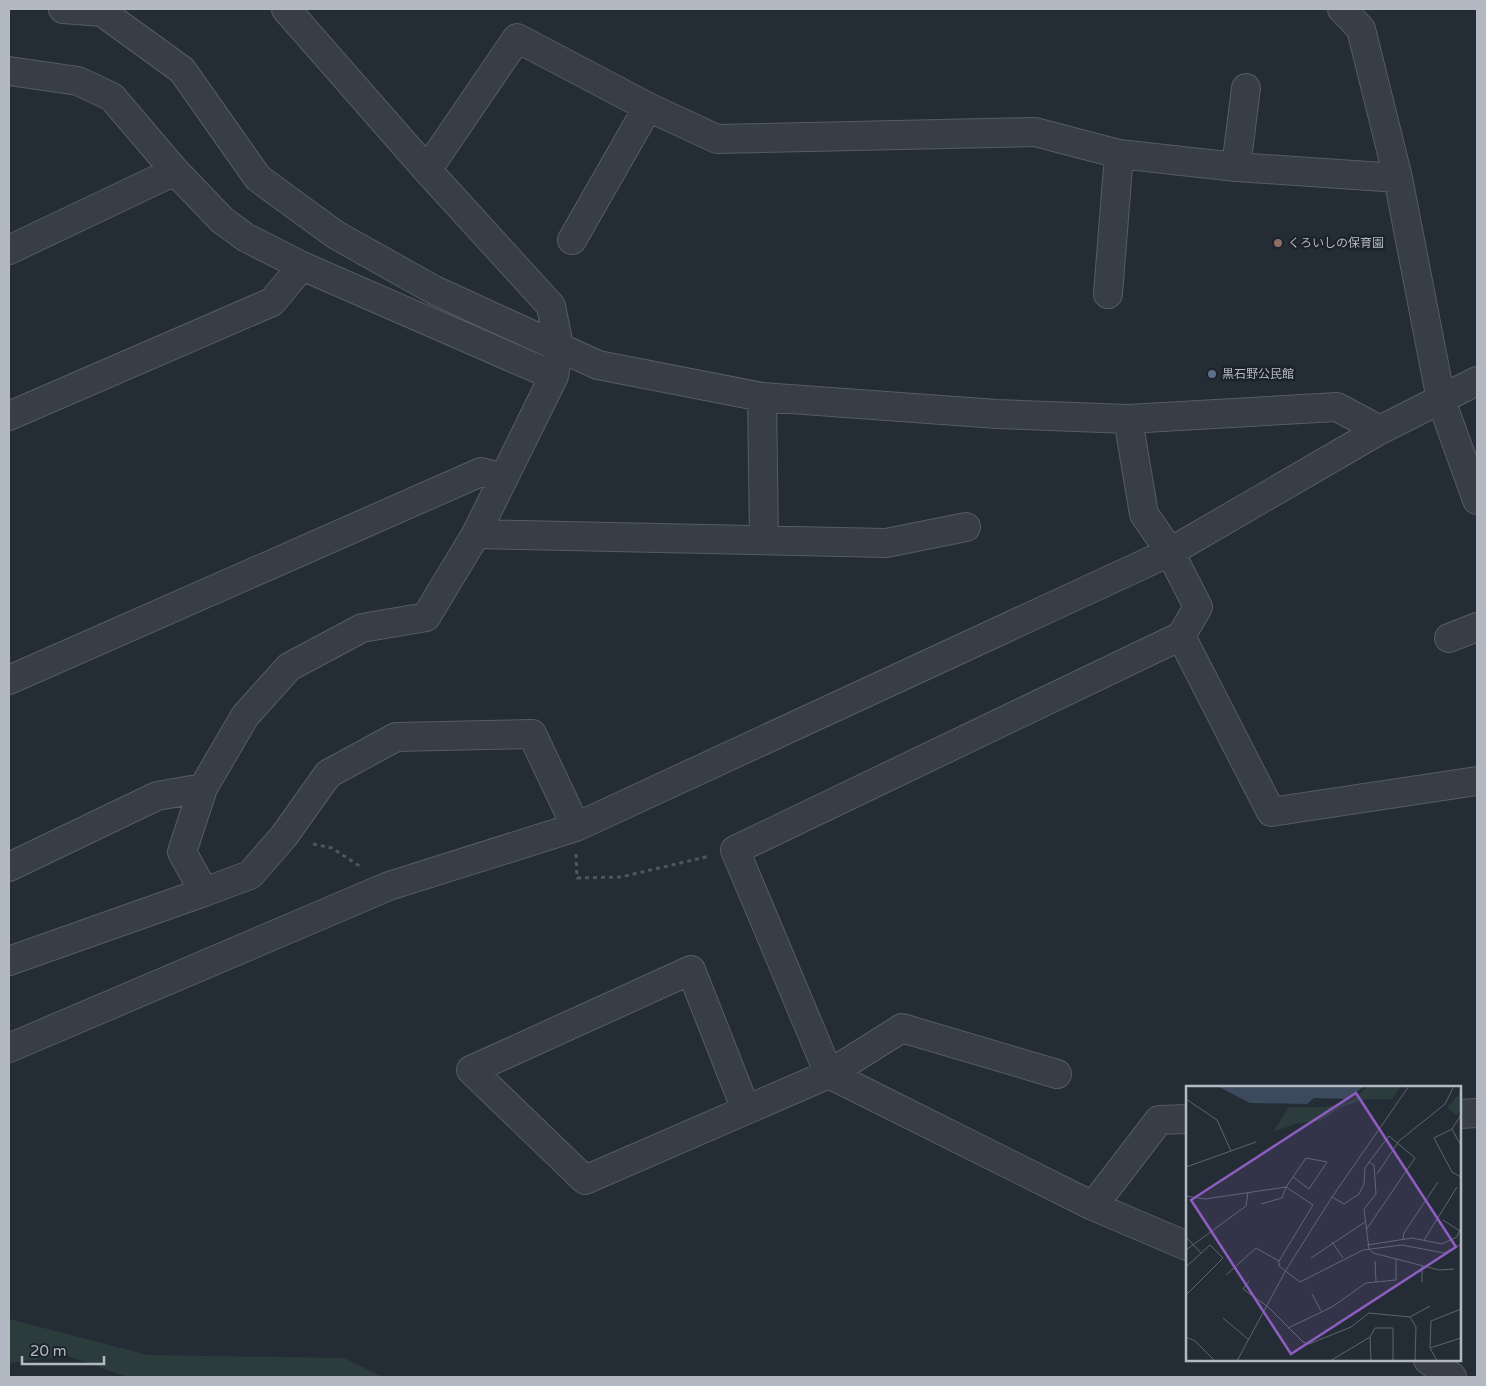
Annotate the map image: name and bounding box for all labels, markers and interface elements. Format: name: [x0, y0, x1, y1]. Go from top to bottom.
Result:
place label: くろいしの保育園: [1288, 236, 1384, 250]
marker: くろいしの保育園: [1272, 237, 1284, 249]
place label: 黒石野公民館: [1222, 367, 1294, 381]
marker: 黒石野公民館: [1206, 368, 1218, 380]
inset map: [1186, 1086, 1461, 1361]
scale bar: [22, 1334, 105, 1366]
text: 20 m: [30, 1342, 67, 1360]

